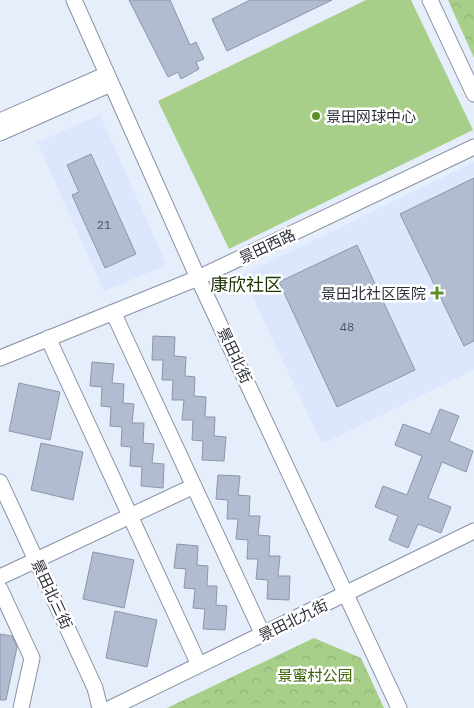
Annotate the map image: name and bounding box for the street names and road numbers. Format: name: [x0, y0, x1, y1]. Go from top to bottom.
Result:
street label: 景田西路: [236, 225, 298, 267]
street label: 景田北街: [214, 324, 256, 386]
street label: 景田北三街: [28, 556, 76, 632]
street label: 景田北九街: [255, 595, 331, 645]

